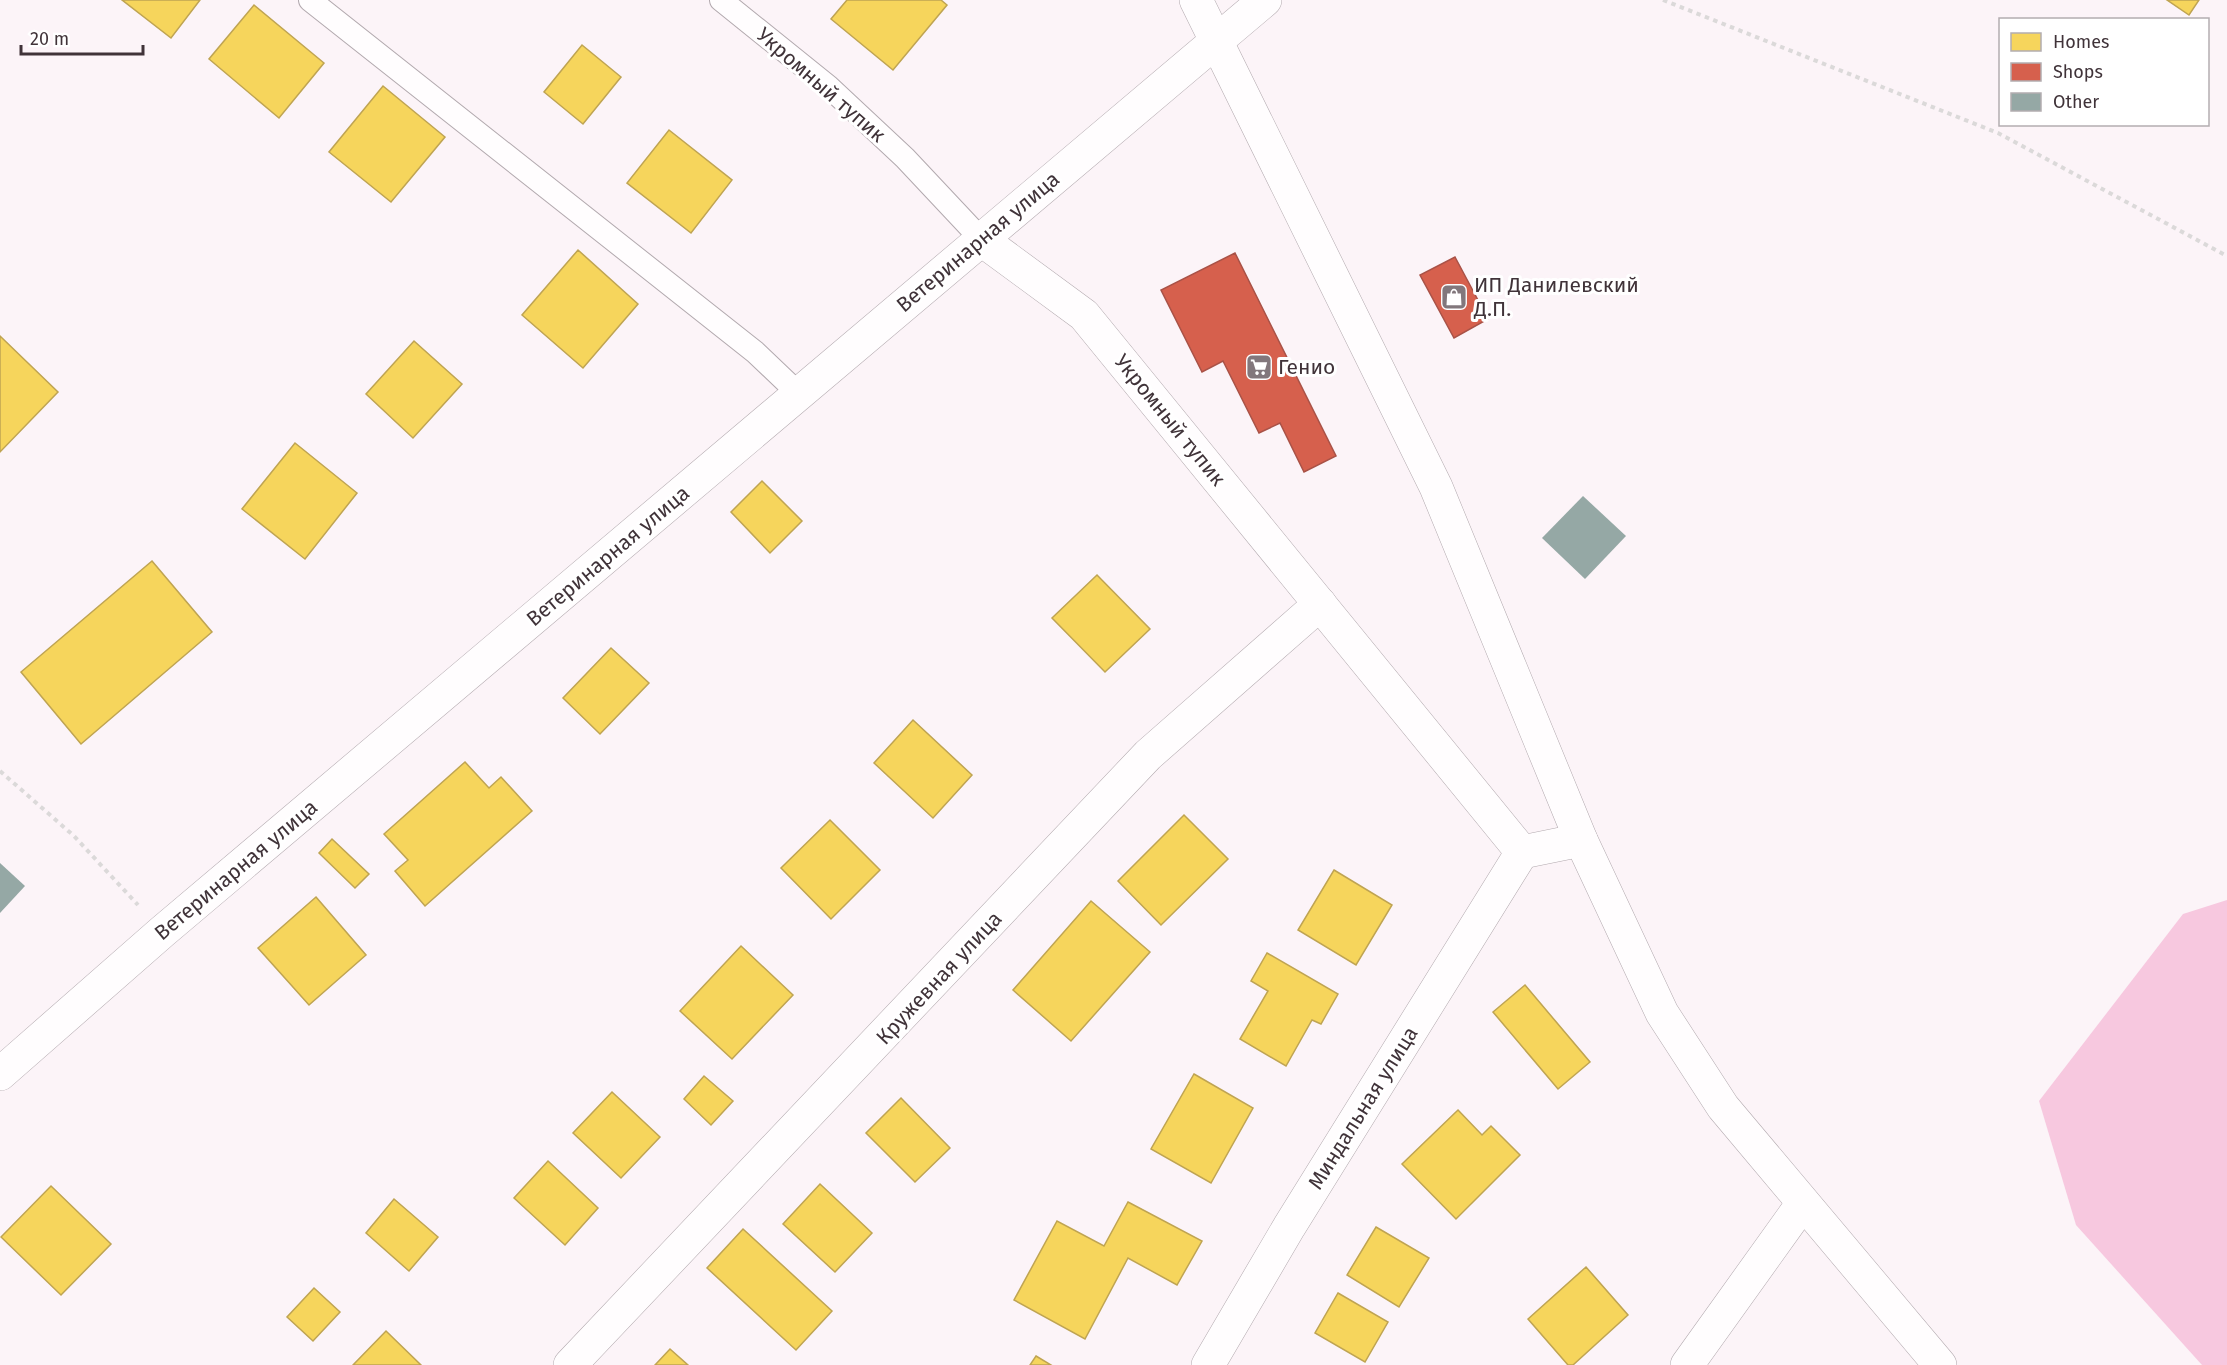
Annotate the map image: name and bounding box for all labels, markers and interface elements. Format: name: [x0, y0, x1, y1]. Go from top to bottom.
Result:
scale bar: [21, 18, 142, 56]
legend: [1999, 18, 2209, 126]
street label: Укромный тупик: [751, 22, 891, 148]
text: 20 m: [30, 28, 69, 50]
text: Homes: [2053, 31, 2109, 53]
text: Shops: [2053, 61, 2103, 83]
text: Other: [2053, 91, 2099, 113]
street label: Ветеринарная улица: [891, 166, 1065, 318]
place label: ИП Данилевский Д.П.: [1473, 272, 1639, 322]
shop icon: ИП Данилевский Д.П.: [1439, 282, 1469, 312]
street label: Укромный тупик: [1109, 349, 1231, 491]
supermarket icon: Генио: [1244, 352, 1274, 382]
place label: Генио: [1278, 354, 1335, 380]
street label: Ветеринарная улица: [521, 480, 695, 632]
street label: Ветеринарная улица: [149, 794, 323, 946]
street label: Кружевная улица: [871, 906, 1007, 1050]
street label: Миндальная улица: [1302, 1022, 1424, 1194]

